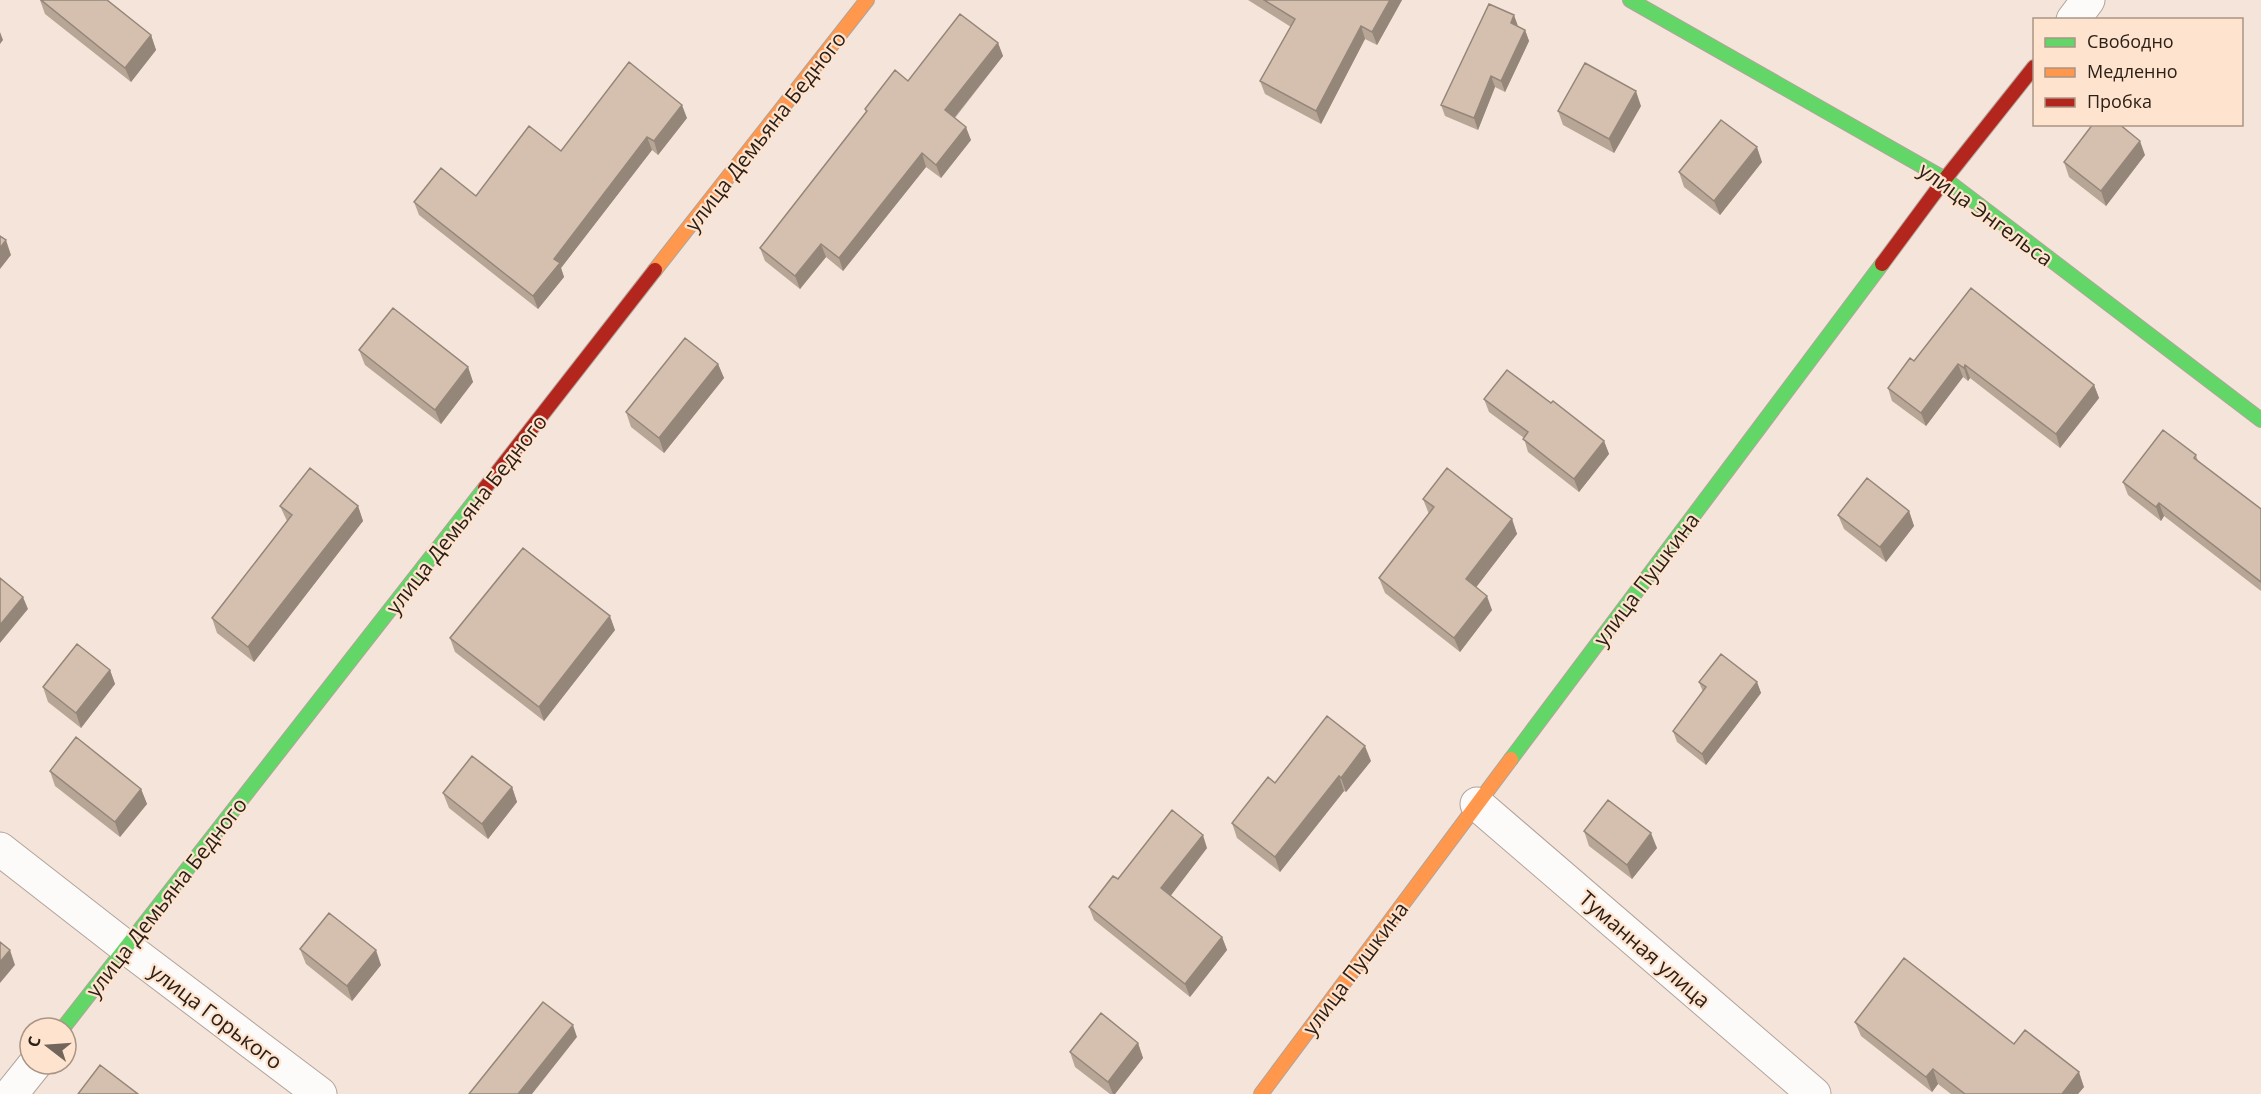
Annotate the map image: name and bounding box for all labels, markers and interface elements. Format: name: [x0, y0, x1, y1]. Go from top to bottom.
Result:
legend: [2033, 18, 2243, 126]
street label: улица Демьяна Бедного: [678, 25, 852, 237]
text: Свободно: [2087, 29, 2174, 53]
text: Медленно: [2087, 59, 2178, 83]
text: Пробка: [2087, 89, 2152, 113]
street label: улица Энгельса: [1913, 156, 2059, 272]
street label: улица Демьяна Бедного: [379, 408, 553, 620]
street label: улица Пушкина: [1587, 507, 1705, 651]
street label: улица Демьяна Бедного: [79, 791, 253, 1003]
street label: Туманная улица: [1573, 884, 1717, 1014]
street label: улица Пушкина: [1296, 896, 1414, 1040]
street label: улица Горького: [144, 957, 288, 1075]
north arrow: [18, 1016, 78, 1076]
text: С: [22, 1034, 46, 1050]

